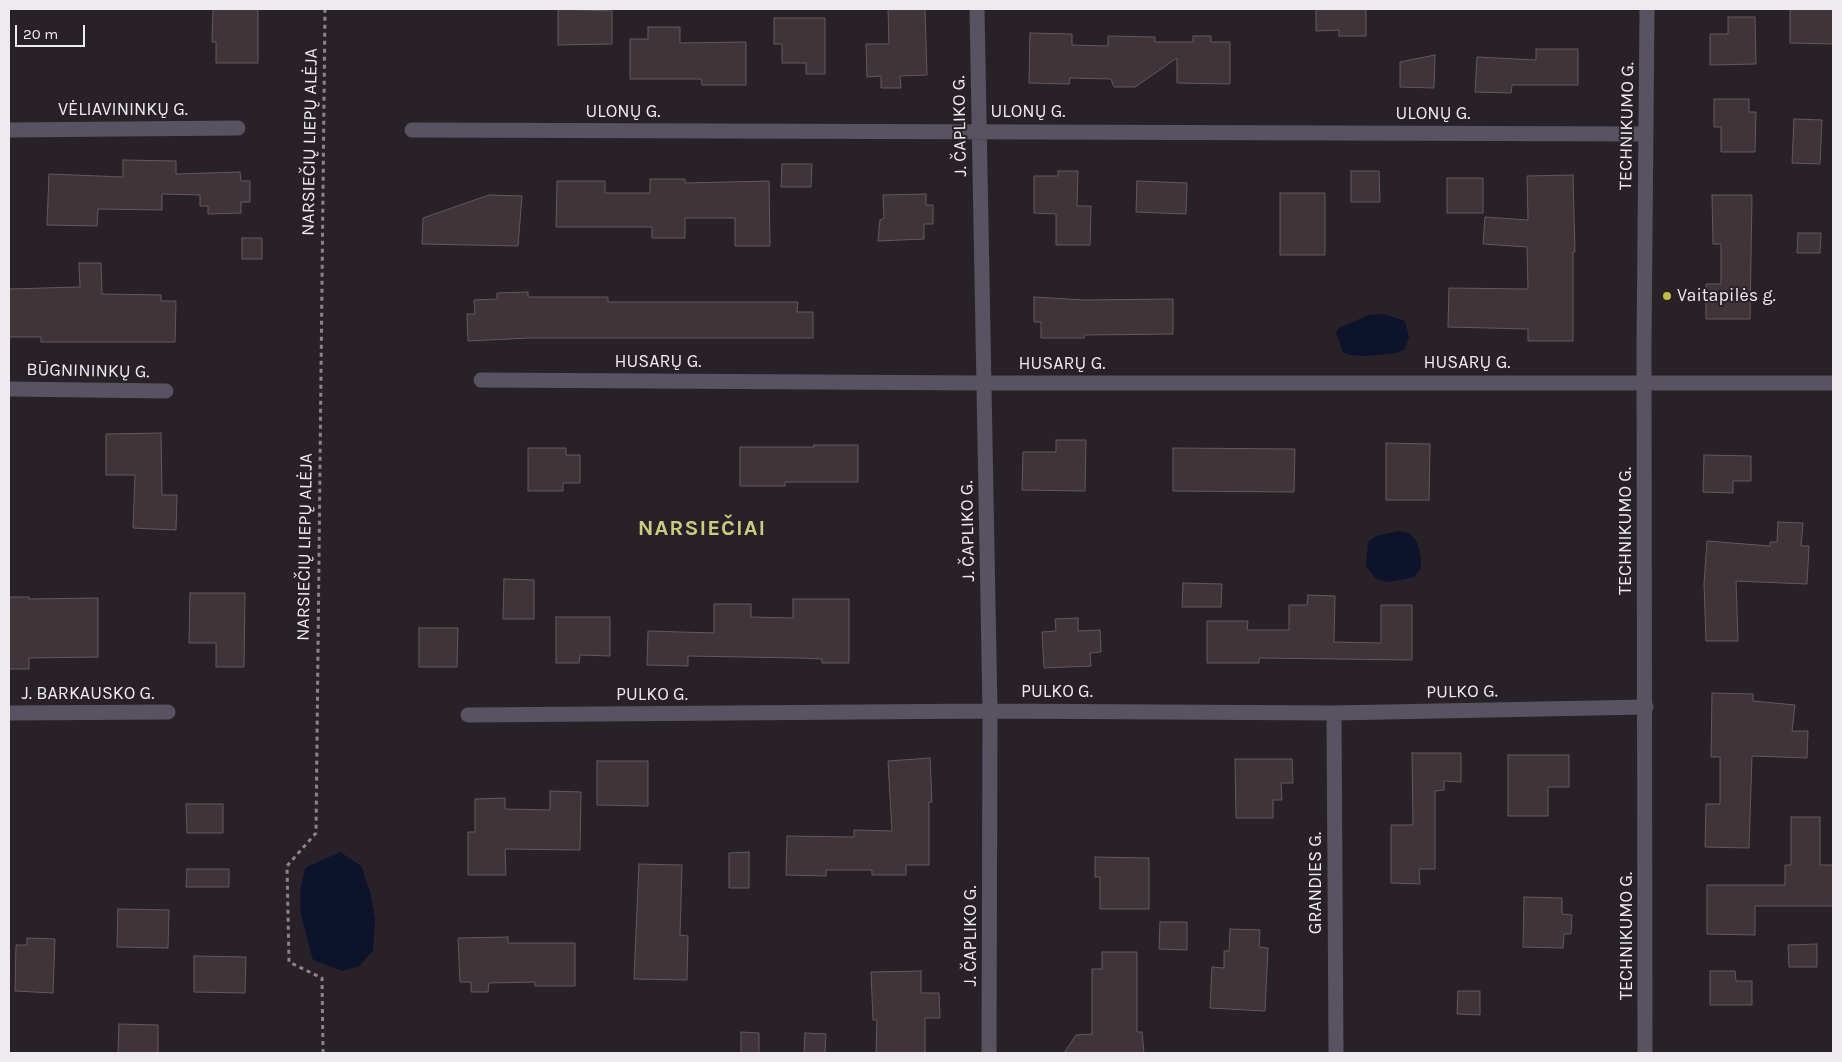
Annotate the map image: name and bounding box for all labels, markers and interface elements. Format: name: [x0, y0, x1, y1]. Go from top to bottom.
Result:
scale bar: [18, 15, 88, 47]
text: 20 m: [23, 25, 58, 43]
street label: NARSIEČIŲ LIEPŲ ALĖJA: [298, 48, 322, 236]
street label: TECHNIKUMO G.: [1615, 62, 1639, 190]
street label: J. ČAPLIKO G.: [948, 75, 972, 177]
street label: VĖLIAVININKŲ G.: [58, 99, 188, 121]
street label: ULONŲ G.: [586, 101, 660, 123]
street label: ULONŲ G.: [991, 101, 1065, 123]
street label: ULONŲ G.: [1396, 103, 1470, 125]
place label: Vaitapilės g.: [1677, 285, 1776, 307]
marker: Vaitapilės g.: [1661, 290, 1673, 302]
street label: HUSARŲ G.: [615, 351, 701, 373]
street label: HUSARŲ G.: [1424, 352, 1510, 374]
street label: HUSARŲ G.: [1019, 353, 1105, 375]
street label: BŪGNININKŲ G.: [26, 359, 150, 383]
street label: NARSIEČIŲ LIEPŲ ALĖJA: [293, 453, 317, 641]
street label: TECHNIKUMO G.: [1615, 467, 1637, 595]
street label: J. ČAPLIKO G.: [956, 480, 980, 582]
district label: NARSIEČIAI: [637, 516, 767, 542]
street label: PULKO G.: [1021, 681, 1093, 703]
street label: PULKO G.: [1426, 681, 1498, 703]
street label: J. BARKAUSKO G.: [22, 683, 154, 705]
street label: PULKO G.: [616, 684, 688, 706]
street label: GRANDIES G.: [1305, 832, 1327, 934]
street label: TECHNIKUMO G.: [1616, 872, 1638, 1000]
street label: J. ČAPLIKO G.: [960, 885, 982, 987]

